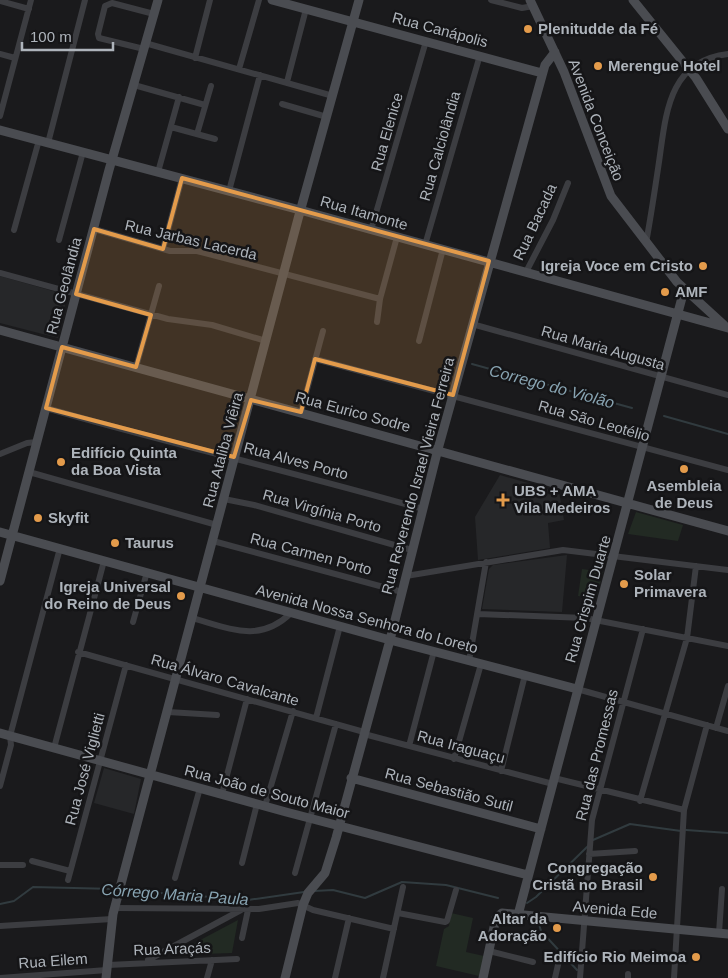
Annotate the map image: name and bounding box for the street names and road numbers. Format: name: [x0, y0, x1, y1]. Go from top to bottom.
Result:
street label: Rua Canápolis: [390, 9, 490, 50]
street label: Avenida Conceição: [565, 57, 628, 183]
street label: Rua Calciolândia: [416, 88, 463, 203]
street label: Rua Elenice: [367, 91, 406, 173]
street label: Rua Bacada: [509, 180, 560, 263]
street label: Rua Itamonte: [319, 192, 410, 233]
street label: Rua Jarbas Lacerda: [123, 216, 259, 263]
street label: Rua Geolândia: [42, 235, 85, 336]
street label: Rua Maria Augusta: [539, 322, 667, 373]
street label: Rua Reverendo Israel Vieira Ferreira: [378, 355, 458, 596]
street label: Rua Eurico Sodre: [294, 388, 413, 435]
street label: Rua Ataliba Viêira: [199, 390, 246, 510]
street label: Rua São Leotélio: [536, 396, 652, 445]
street label: Rua Alves Porto: [242, 438, 350, 483]
street label: Rua Virgínia Porto: [261, 485, 383, 536]
street label: Rua Carmen Porto: [249, 529, 374, 578]
street label: Rua Crispim Duarte: [561, 533, 614, 665]
street label: Avenida Nossa Senhora do Loreto: [254, 581, 480, 656]
street label: Rua Álvaro Cavalcante: [149, 650, 301, 709]
street label: Rua das Promessas: [572, 687, 621, 822]
street label: Rua José Viglietti: [61, 711, 108, 827]
street label: Rua Iraguaçu: [415, 727, 507, 766]
street label: Rua João de Souto Maior: [183, 761, 351, 822]
street label: Rua Sebastião Sutil: [383, 764, 515, 815]
street label: Avenida Ede: [572, 897, 658, 922]
street label: Rua Araçás: [133, 939, 211, 958]
street label: Rua Eilem: [18, 950, 88, 971]

